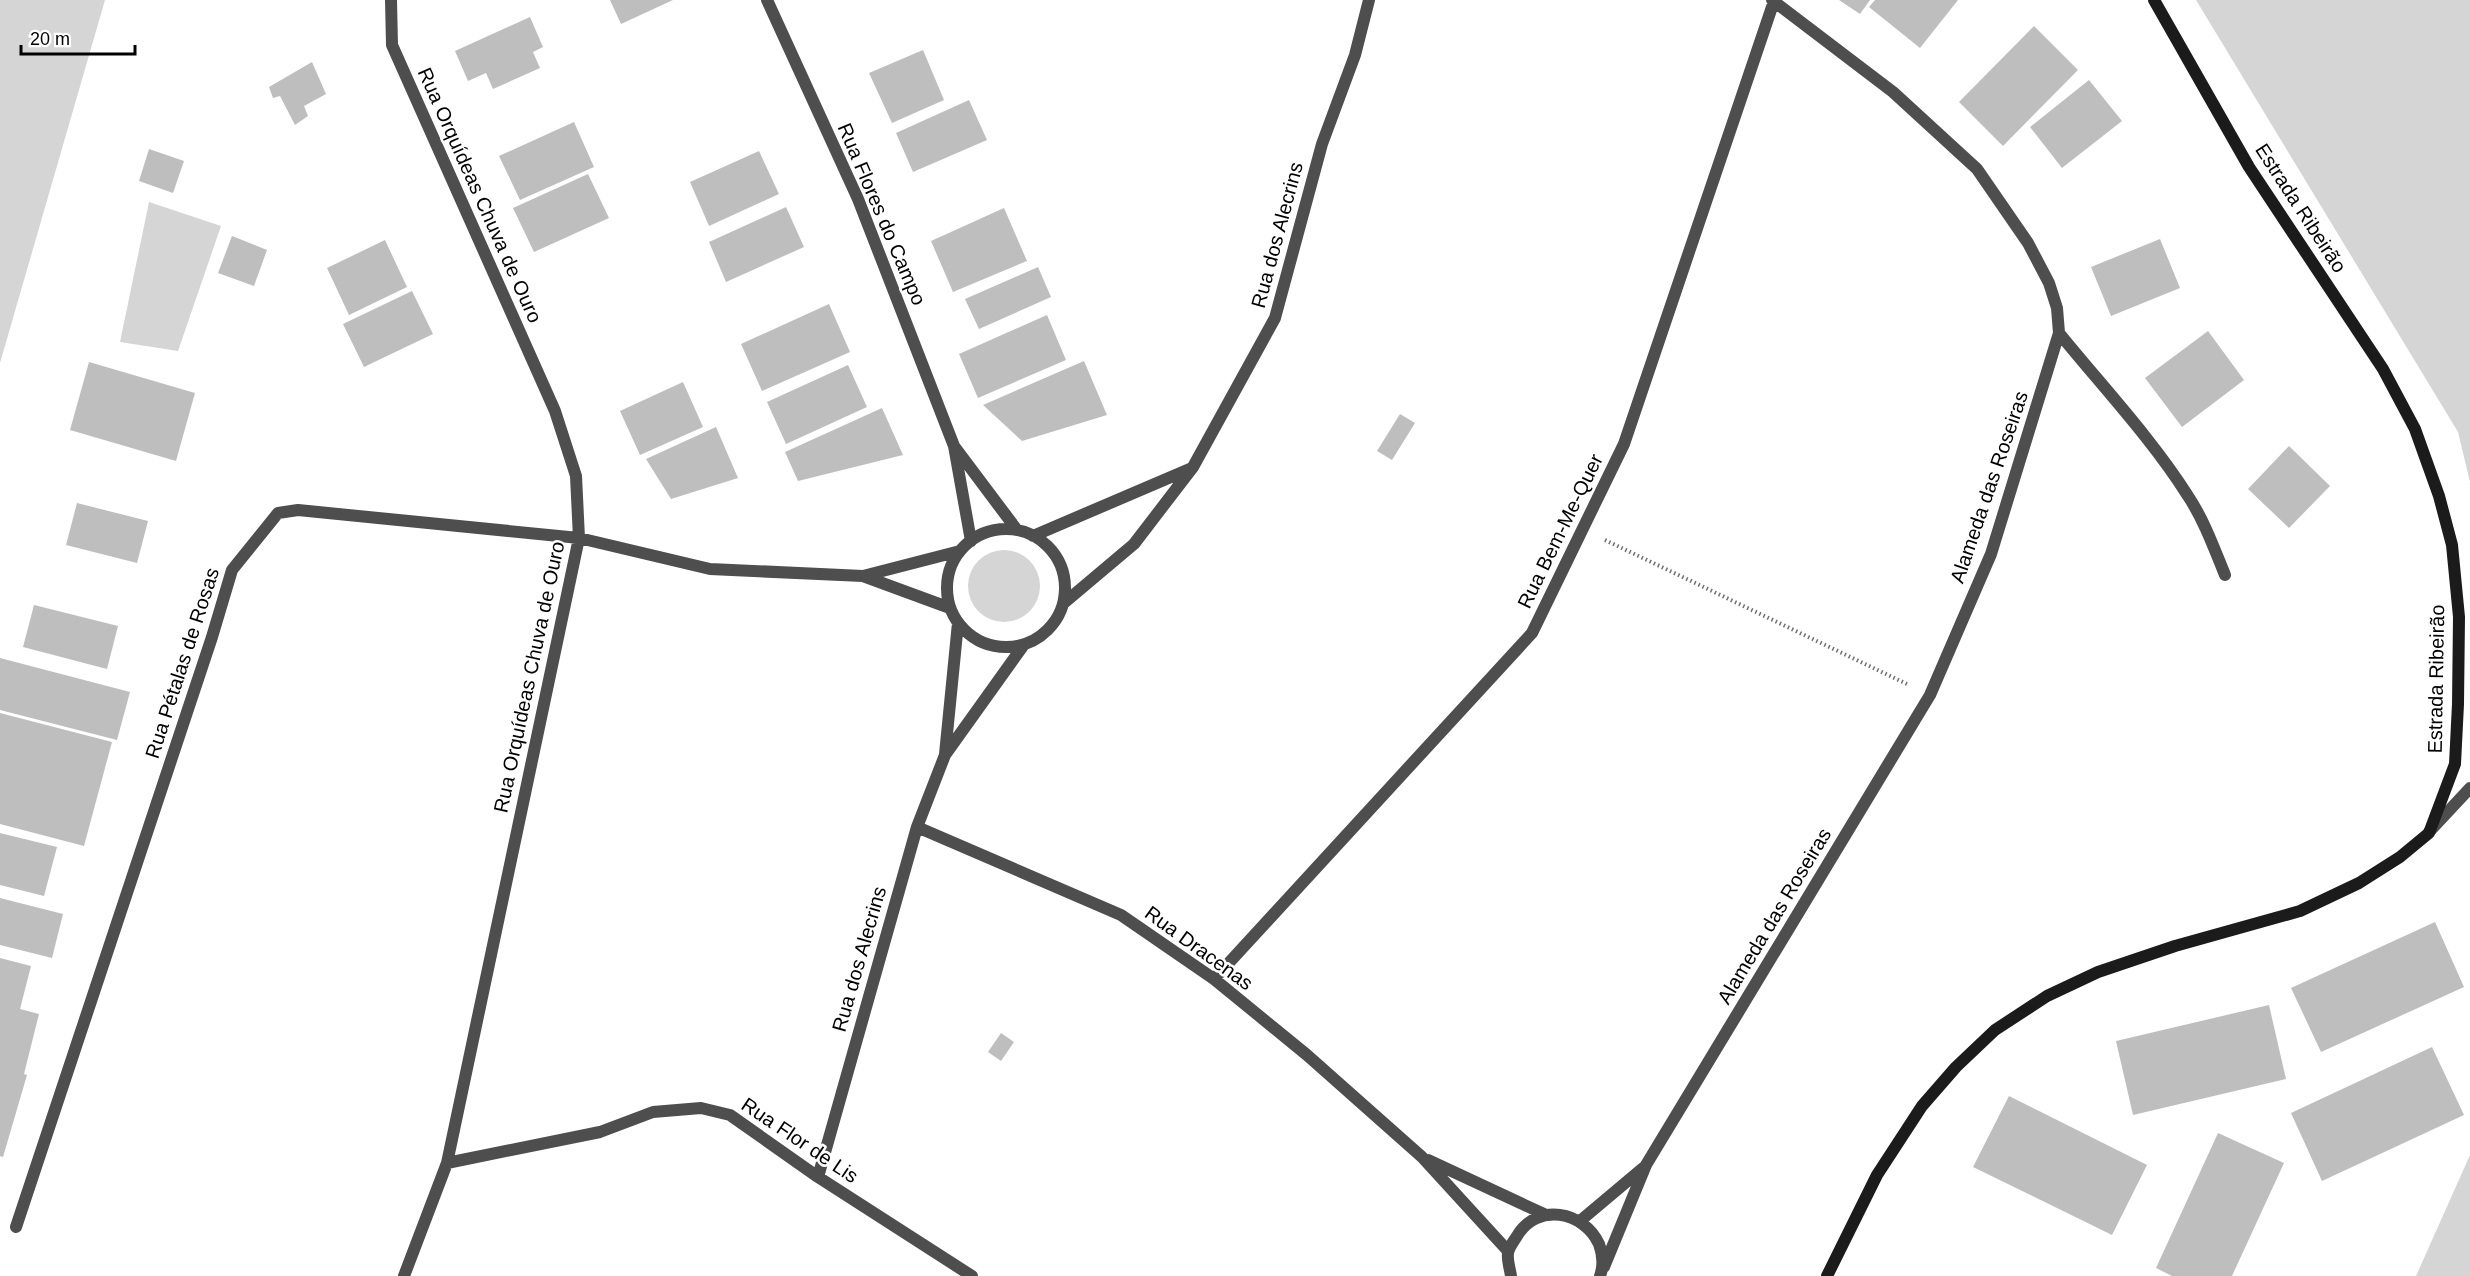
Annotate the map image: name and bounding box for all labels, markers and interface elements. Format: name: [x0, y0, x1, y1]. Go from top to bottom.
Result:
scale bar: [21, 18, 135, 56]
text: 20 m: [30, 29, 70, 49]
street label: Rua Orquídeas Chuva de Ouro: [414, 64, 546, 326]
street label: Rua Flores do Campo: [834, 120, 930, 308]
street label: Estrada Ribeirão: [2251, 140, 2351, 276]
street label: Rua dos Alecrins: [1247, 160, 1307, 310]
street label: Alameda das Roseiras: [1946, 388, 2032, 586]
street label: Rua Bem-Me-Quer: [1513, 450, 1607, 612]
street label: Rua Orquídeas Chuva de Ouro: [489, 539, 569, 815]
street label: Rua Pétalas de Rosas: [141, 565, 223, 761]
street label: Estrada Ribeirão: [2424, 604, 2448, 754]
street label: Alameda das Roseiras: [1713, 824, 1835, 1008]
street label: Rua dos Alecrins: [828, 884, 890, 1034]
street label: Rua Dracenas: [1141, 902, 1257, 994]
street label: Rua Flor de Lis: [738, 1093, 862, 1187]

